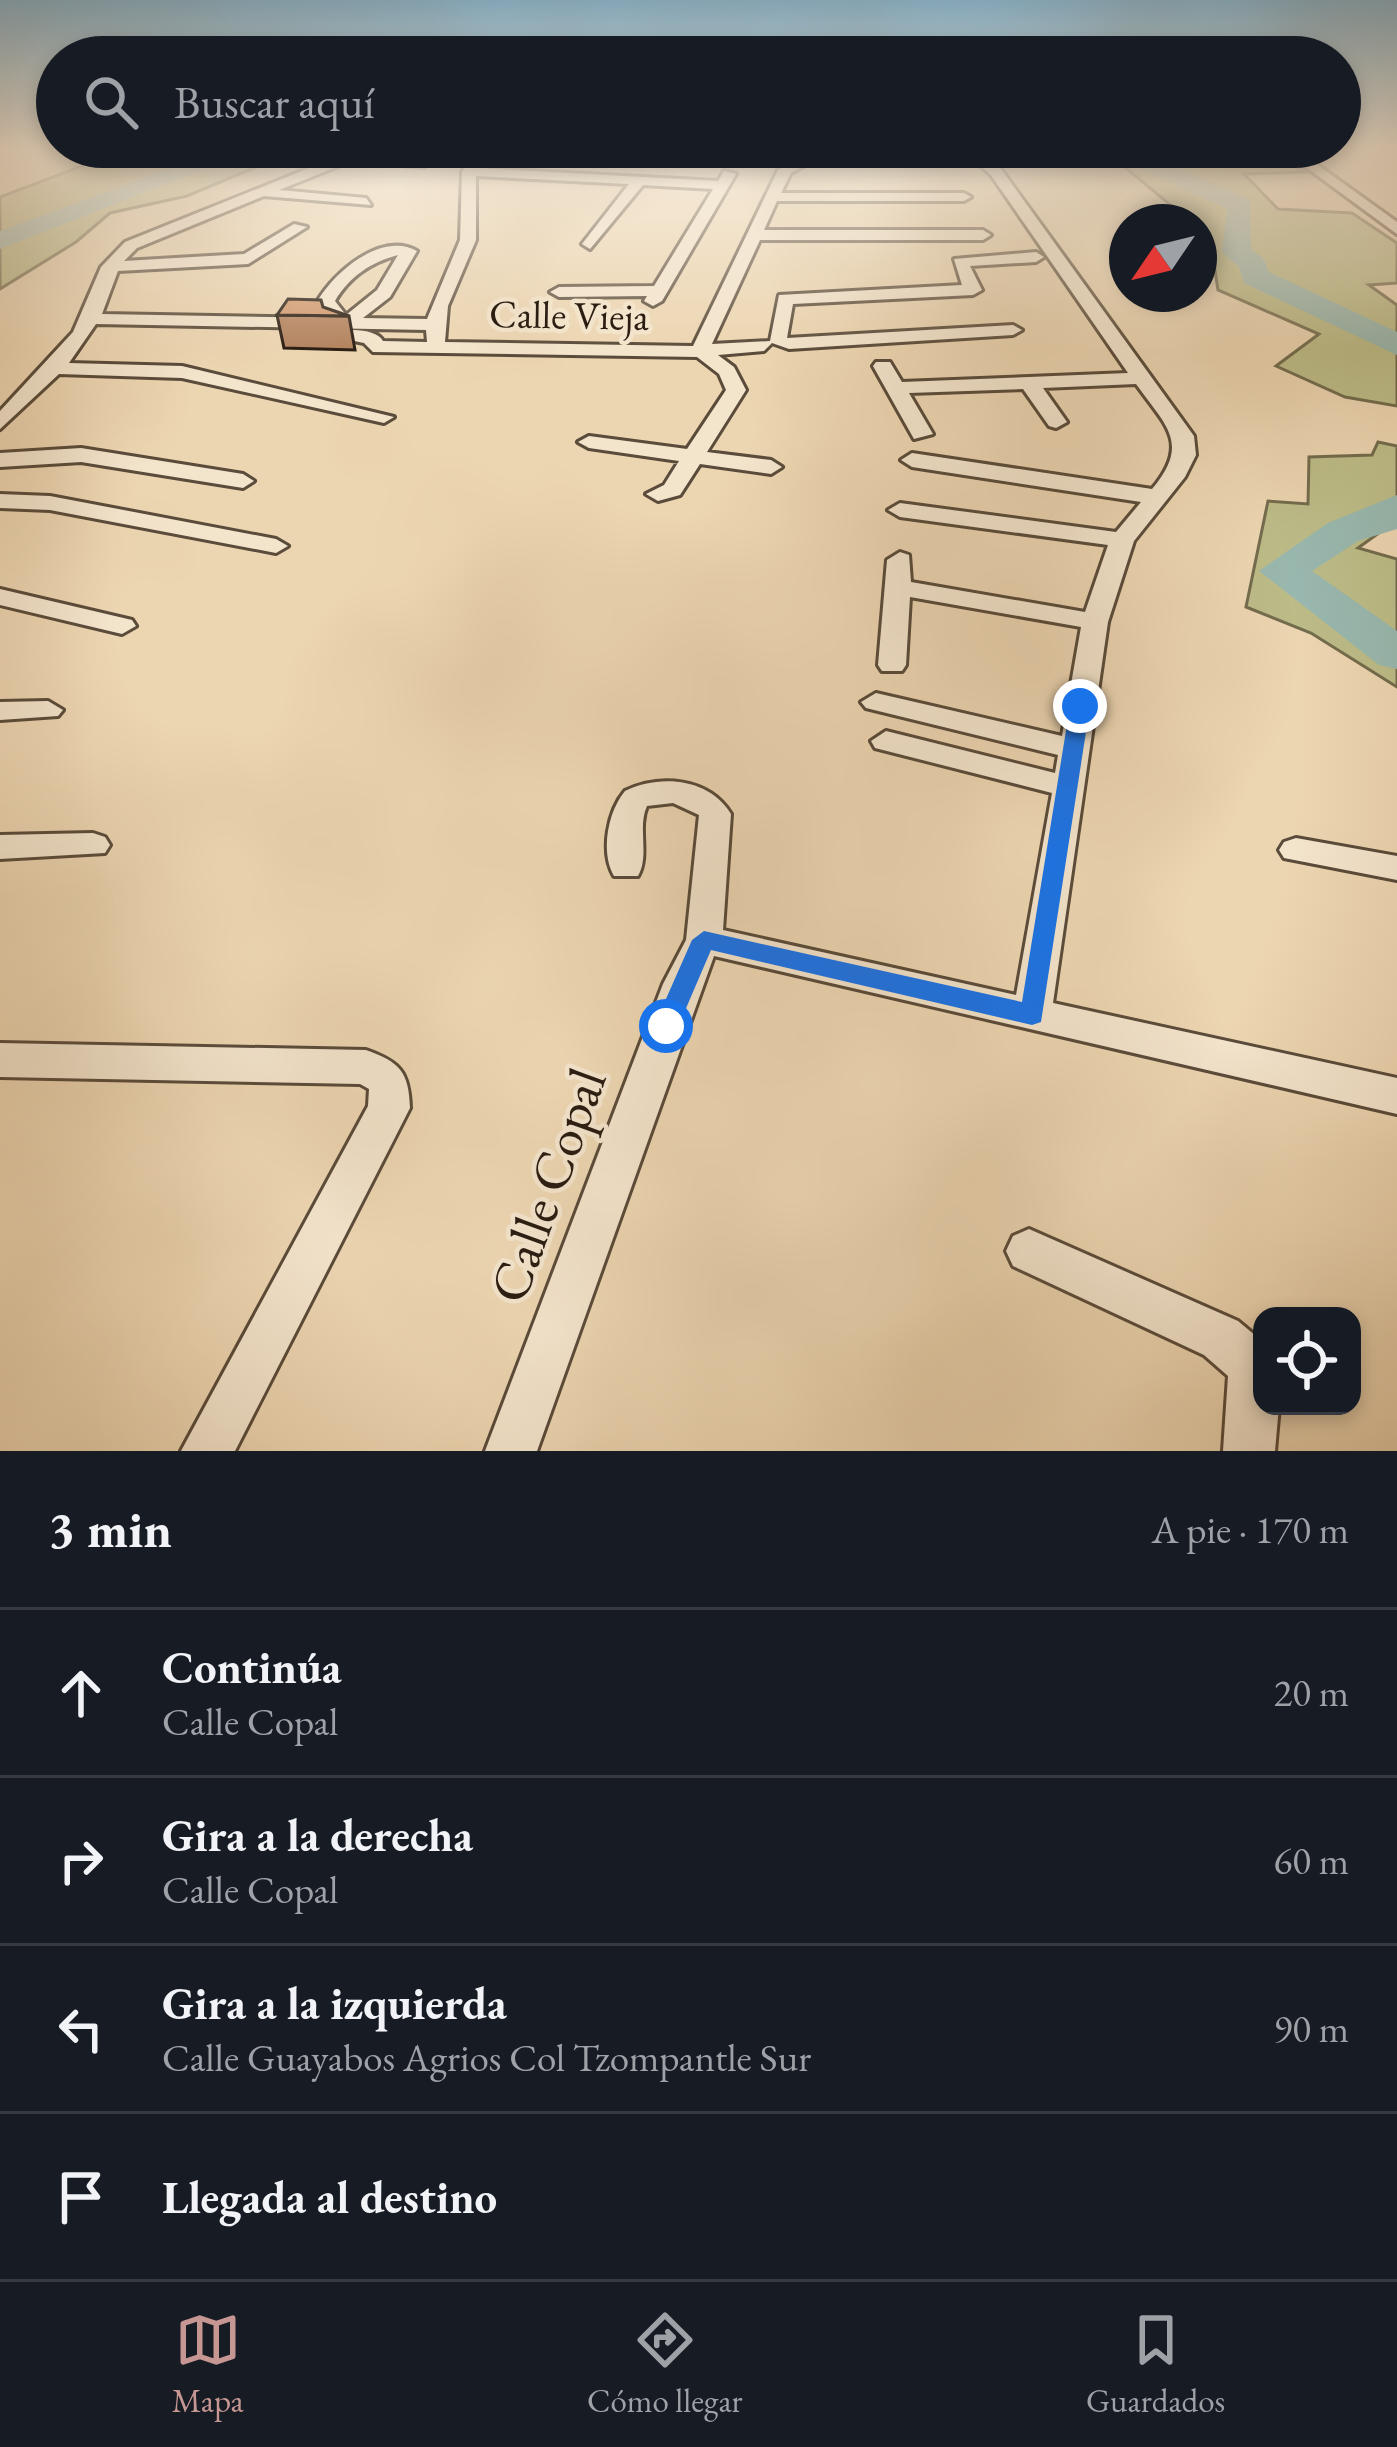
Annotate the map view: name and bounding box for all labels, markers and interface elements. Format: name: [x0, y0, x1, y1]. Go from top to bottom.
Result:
search box: [36, 36, 1361, 168]
icon: search: [78, 69, 144, 135]
text: Buscar aquí: [174, 73, 374, 131]
north arrow: [1109, 204, 1217, 312]
street label: Calle Vieja: [489, 288, 650, 342]
route end: [1053, 679, 1107, 733]
route start: [639, 999, 693, 1053]
street label: Calle Copal: [472, 1058, 622, 1312]
map controls: [1253, 1307, 1361, 1415]
button: locate: [1253, 1307, 1361, 1415]
text: 3 min: [48, 1496, 172, 1562]
text: A pie · 170 m: [1152, 1504, 1349, 1555]
text: Continúa: [162, 1638, 341, 1696]
icon: ahead: [48, 1660, 114, 1726]
text: 20 m: [1273, 1667, 1349, 1718]
text: Calle Copal: [162, 1696, 338, 1747]
text: Gira a la derecha: [162, 1806, 473, 1864]
icon: right: [48, 1828, 114, 1894]
text: 60 m: [1273, 1835, 1349, 1886]
text: Calle Copal: [162, 1864, 338, 1915]
text: Gira a la izquierda: [162, 1974, 507, 2032]
icon: left: [48, 1996, 114, 2062]
text: 90 m: [1273, 2003, 1349, 2054]
text: Calle Guayabos Agrios Col Tzompantle Sur: [162, 2032, 811, 2083]
icon: arrive: [48, 2164, 114, 2230]
text: Llegada al destino: [162, 2168, 497, 2226]
tab: Mapa: [172, 2307, 244, 2422]
tab: Cómo llegar: [587, 2307, 743, 2422]
tab: Guardados: [1086, 2307, 1225, 2422]

